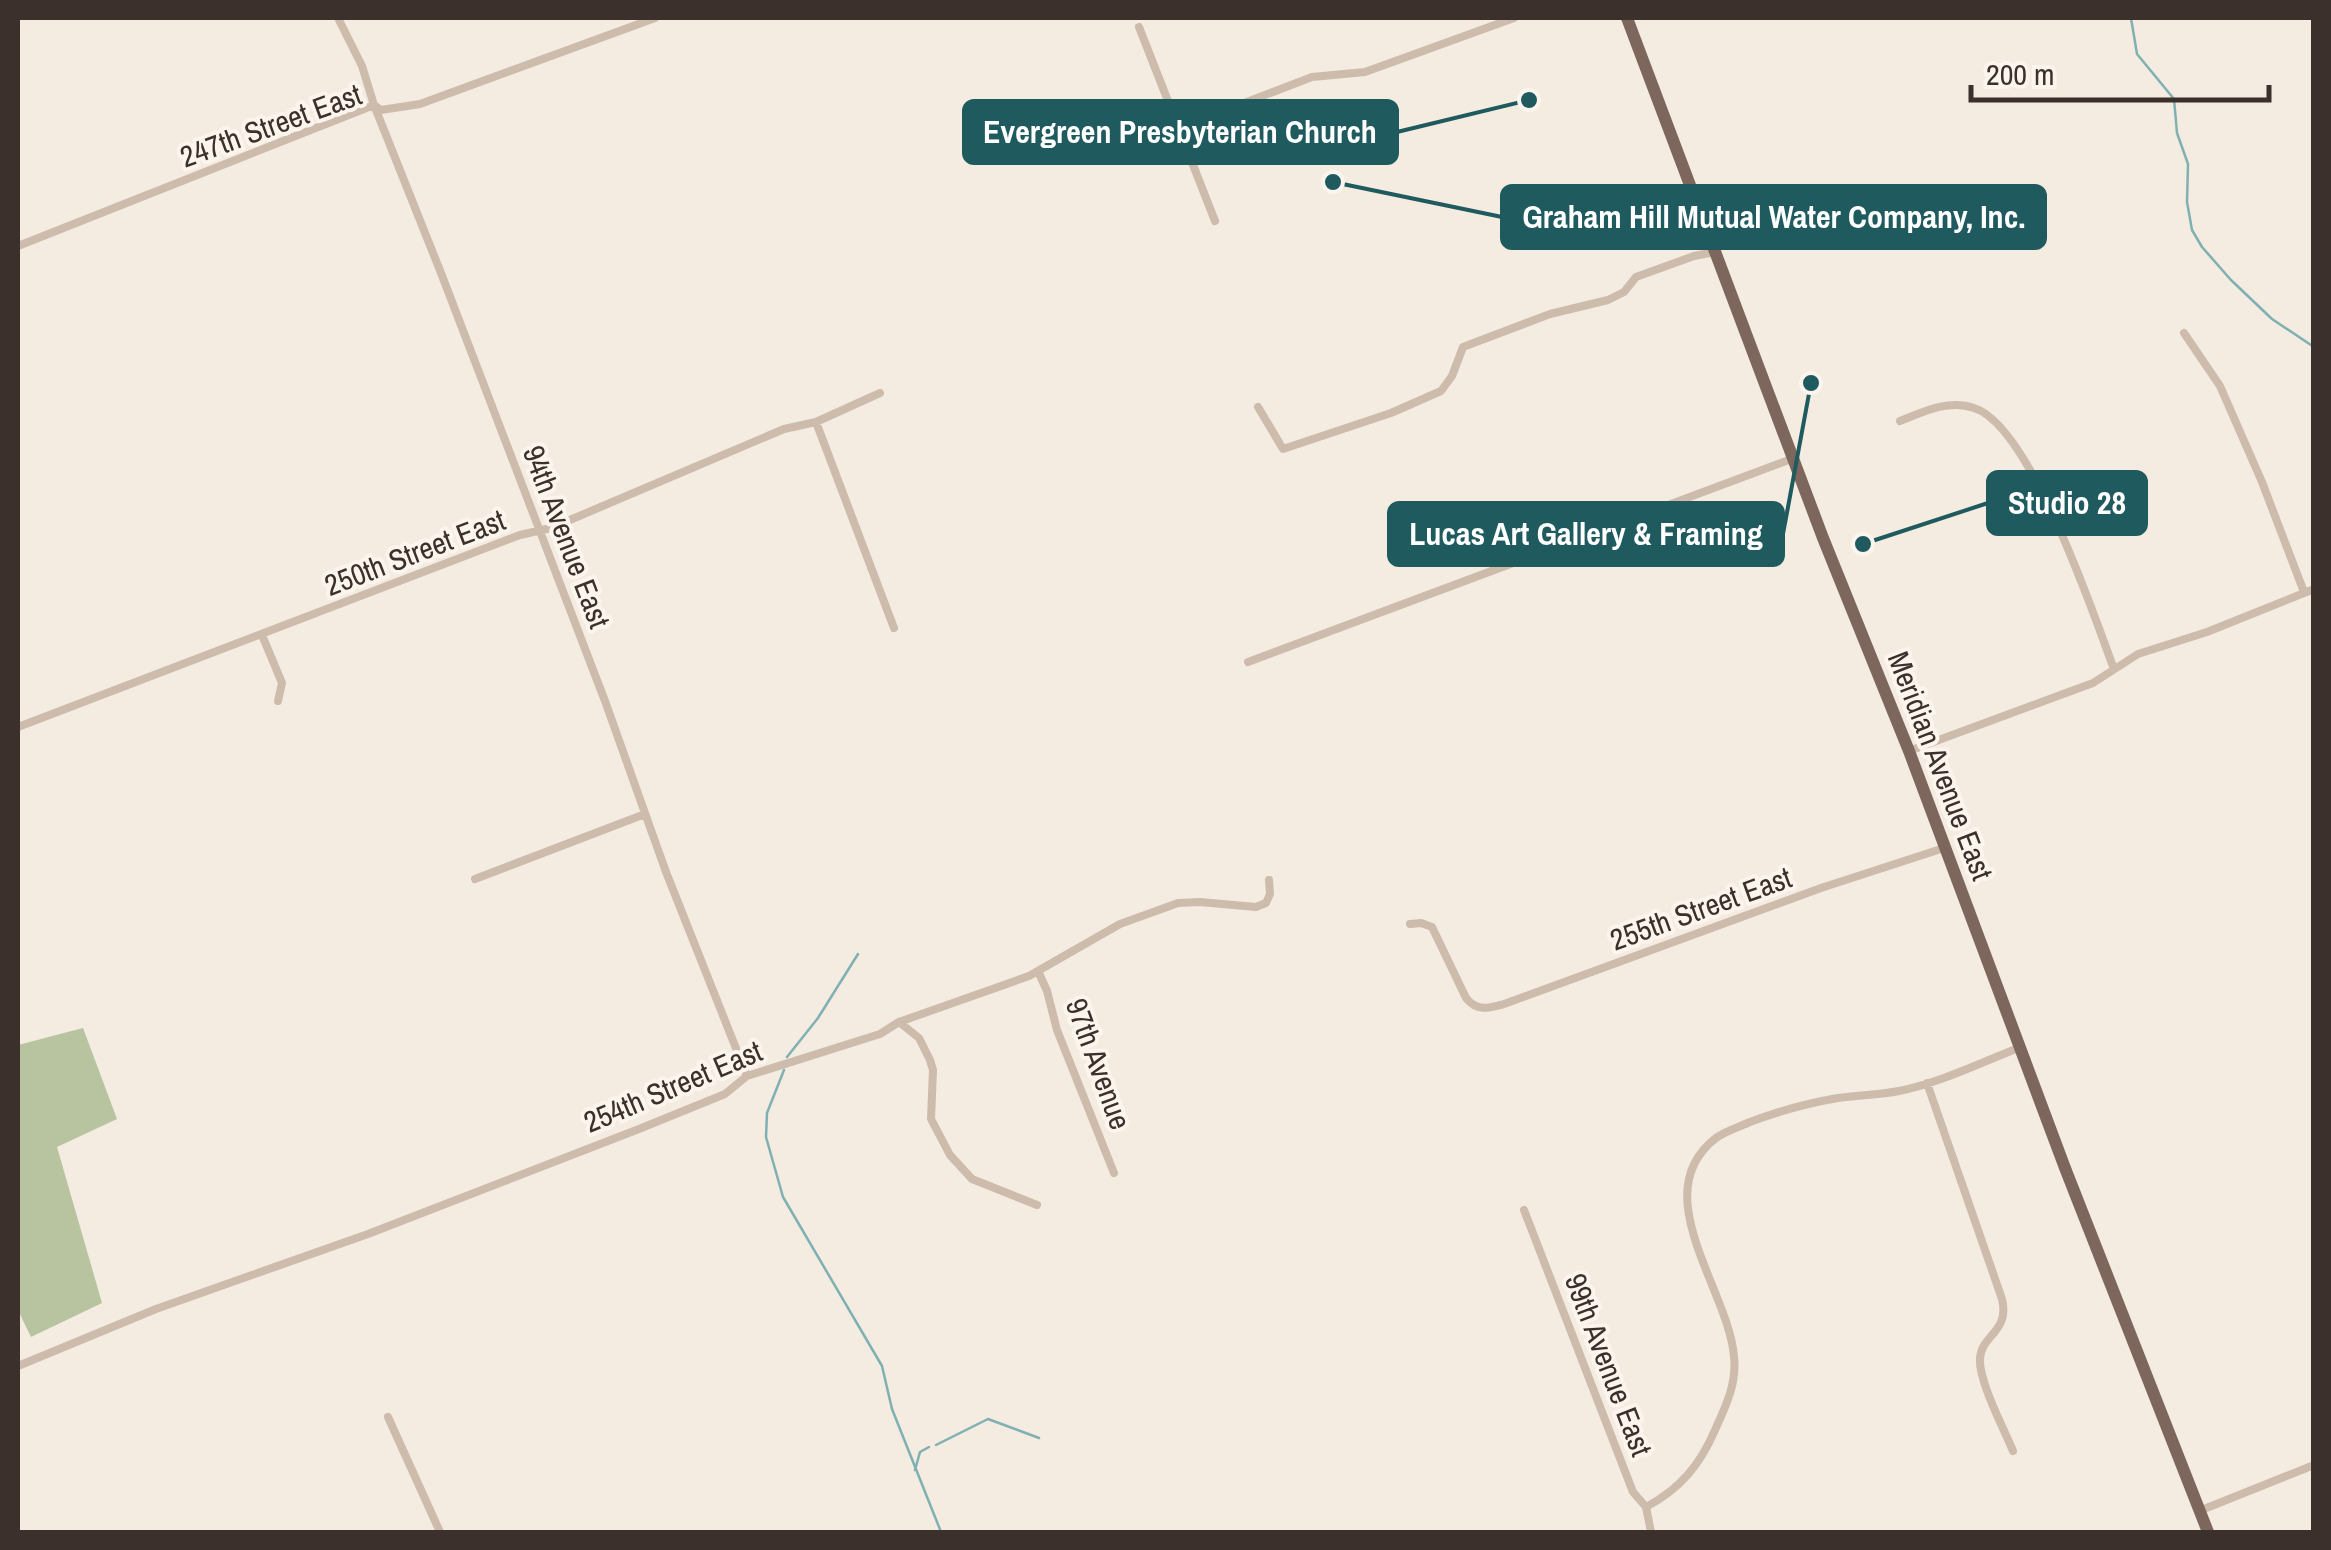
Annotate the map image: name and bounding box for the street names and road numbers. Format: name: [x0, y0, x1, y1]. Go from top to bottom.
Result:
street label: 247th Street East: [174, 74, 367, 176]
street label: 94th Avenue East: [514, 440, 620, 634]
street label: 250th Street East: [319, 499, 511, 605]
street label: Meridian Avenue East: [1879, 646, 2003, 886]
street label: 255th Street East: [1604, 857, 1797, 959]
street label: 97th Avenue: [1057, 993, 1141, 1135]
street label: 254th Street East: [577, 1030, 768, 1142]
street label: 99th Avenue East: [1556, 1268, 1662, 1462]

